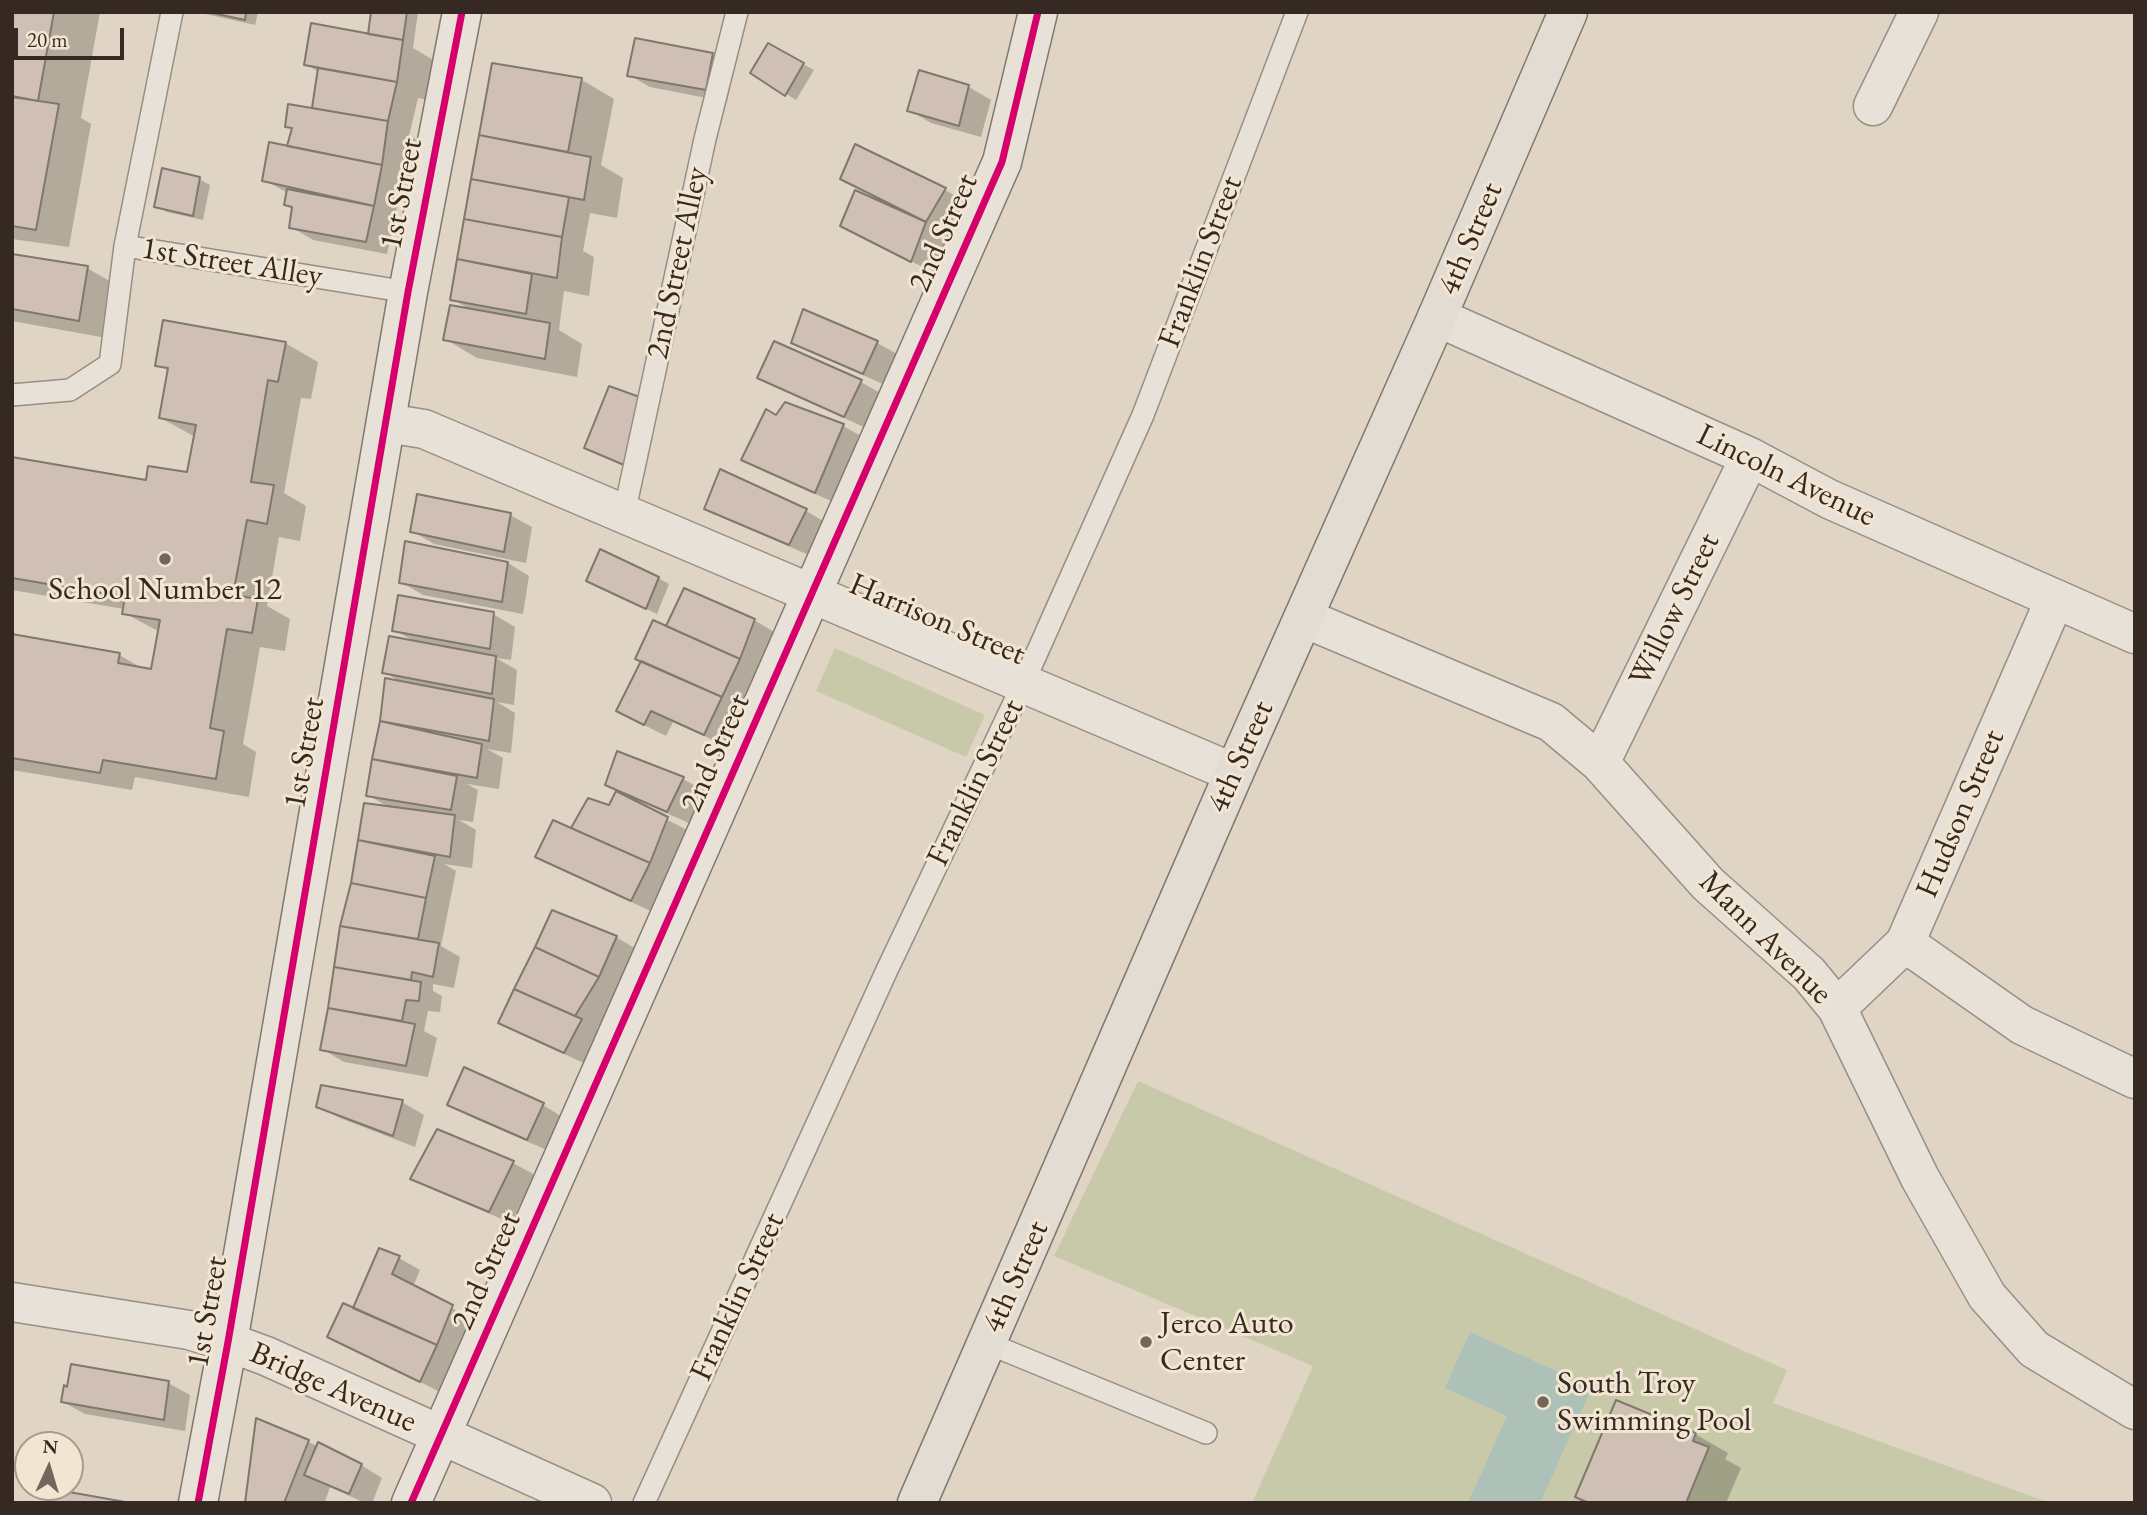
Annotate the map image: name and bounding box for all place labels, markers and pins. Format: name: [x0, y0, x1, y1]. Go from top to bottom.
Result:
marker: School Number 12: [157, 551, 173, 567]
place label: School Number 12: [48, 571, 282, 609]
place label: Jerco Auto Center: [1160, 1305, 1294, 1380]
marker: Jerco Auto Center: [1138, 1334, 1154, 1350]
place label: South Troy Swimming Pool: [1557, 1365, 1751, 1440]
marker: South Troy Swimming Pool: [1535, 1394, 1551, 1410]

